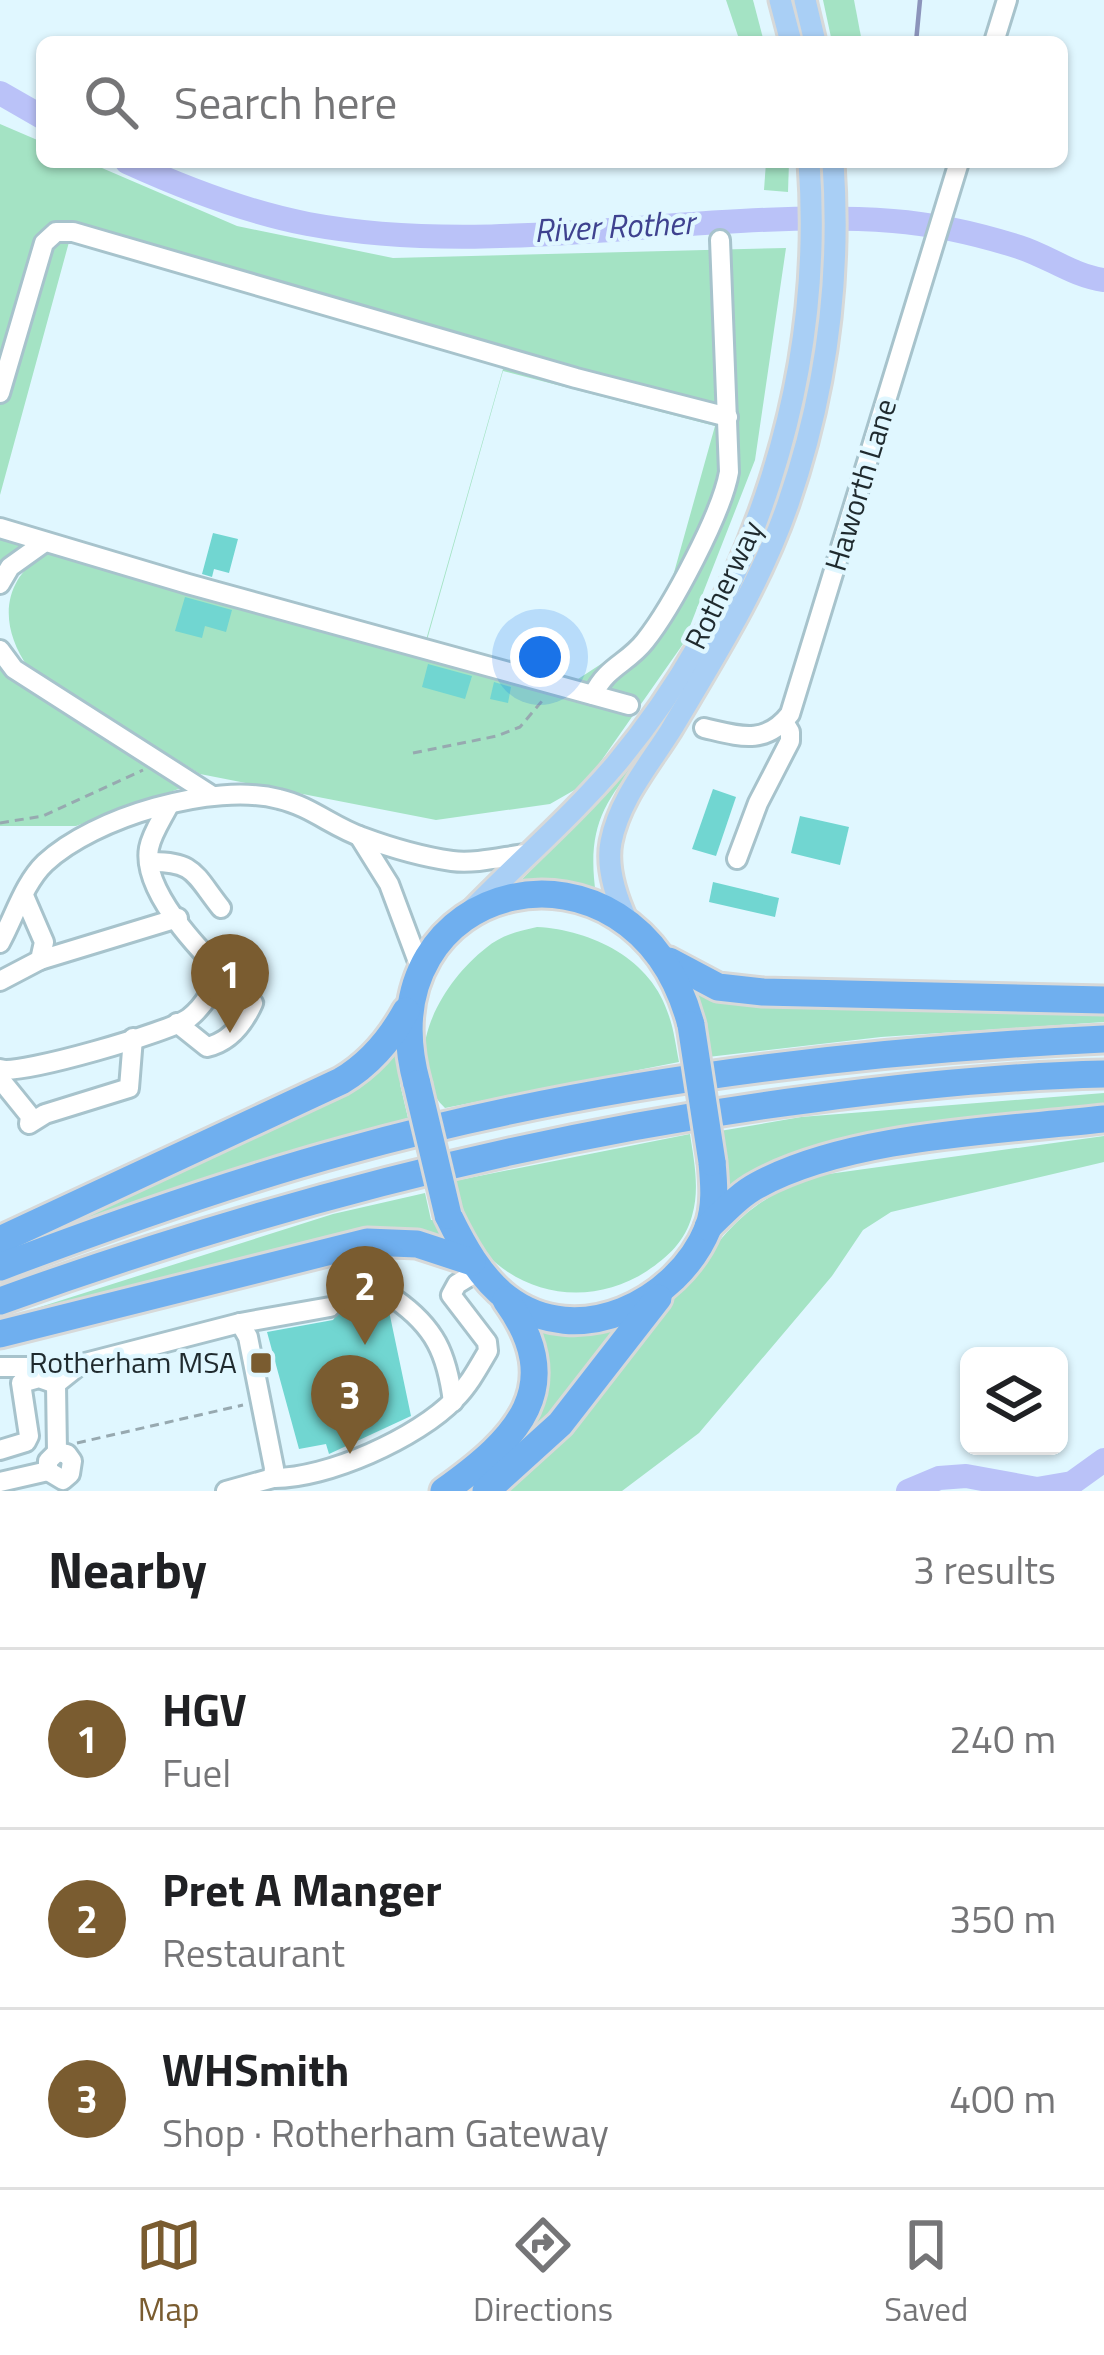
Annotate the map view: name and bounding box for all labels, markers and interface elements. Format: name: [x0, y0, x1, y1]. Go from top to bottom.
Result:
search box: [36, 36, 1068, 168]
text: Search here: [174, 68, 397, 136]
icon: search: [78, 69, 144, 135]
water label: River Rother: [533, 197, 699, 255]
street label: Haworth Lane: [812, 393, 908, 577]
street label: Rotherway: [672, 512, 774, 657]
your location: [510, 627, 570, 687]
pin: 1: [191, 934, 269, 1033]
pin: 2: [326, 1246, 404, 1345]
place label: Rotherham MSA: [29, 1339, 237, 1385]
map controls: [960, 1347, 1068, 1455]
button: layers: [960, 1347, 1068, 1455]
marker: Rotherham MSA: [248, 1350, 274, 1376]
pin: 3: [311, 1355, 389, 1454]
text: Nearby: [48, 1530, 207, 1608]
text: 3 results: [913, 1540, 1056, 1599]
text: HGV: [162, 1675, 247, 1743]
text: 1: [76, 1709, 98, 1768]
text: 240 m: [949, 1709, 1056, 1768]
text: Fuel: [162, 1743, 231, 1802]
text: Pret A Manger: [162, 1855, 442, 1923]
text: 2: [76, 1889, 98, 1948]
text: 350 m: [949, 1889, 1056, 1948]
text: Restaurant: [162, 1923, 345, 1982]
text: WHSmith: [162, 2035, 349, 2103]
text: 3: [76, 2069, 98, 2128]
text: 400 m: [949, 2069, 1056, 2128]
text: Shop · Rotherham Gateway: [162, 2103, 609, 2162]
tab: Map: [136, 2212, 202, 2334]
tab: Directions: [473, 2212, 613, 2334]
tab: Saved: [884, 2212, 968, 2334]

